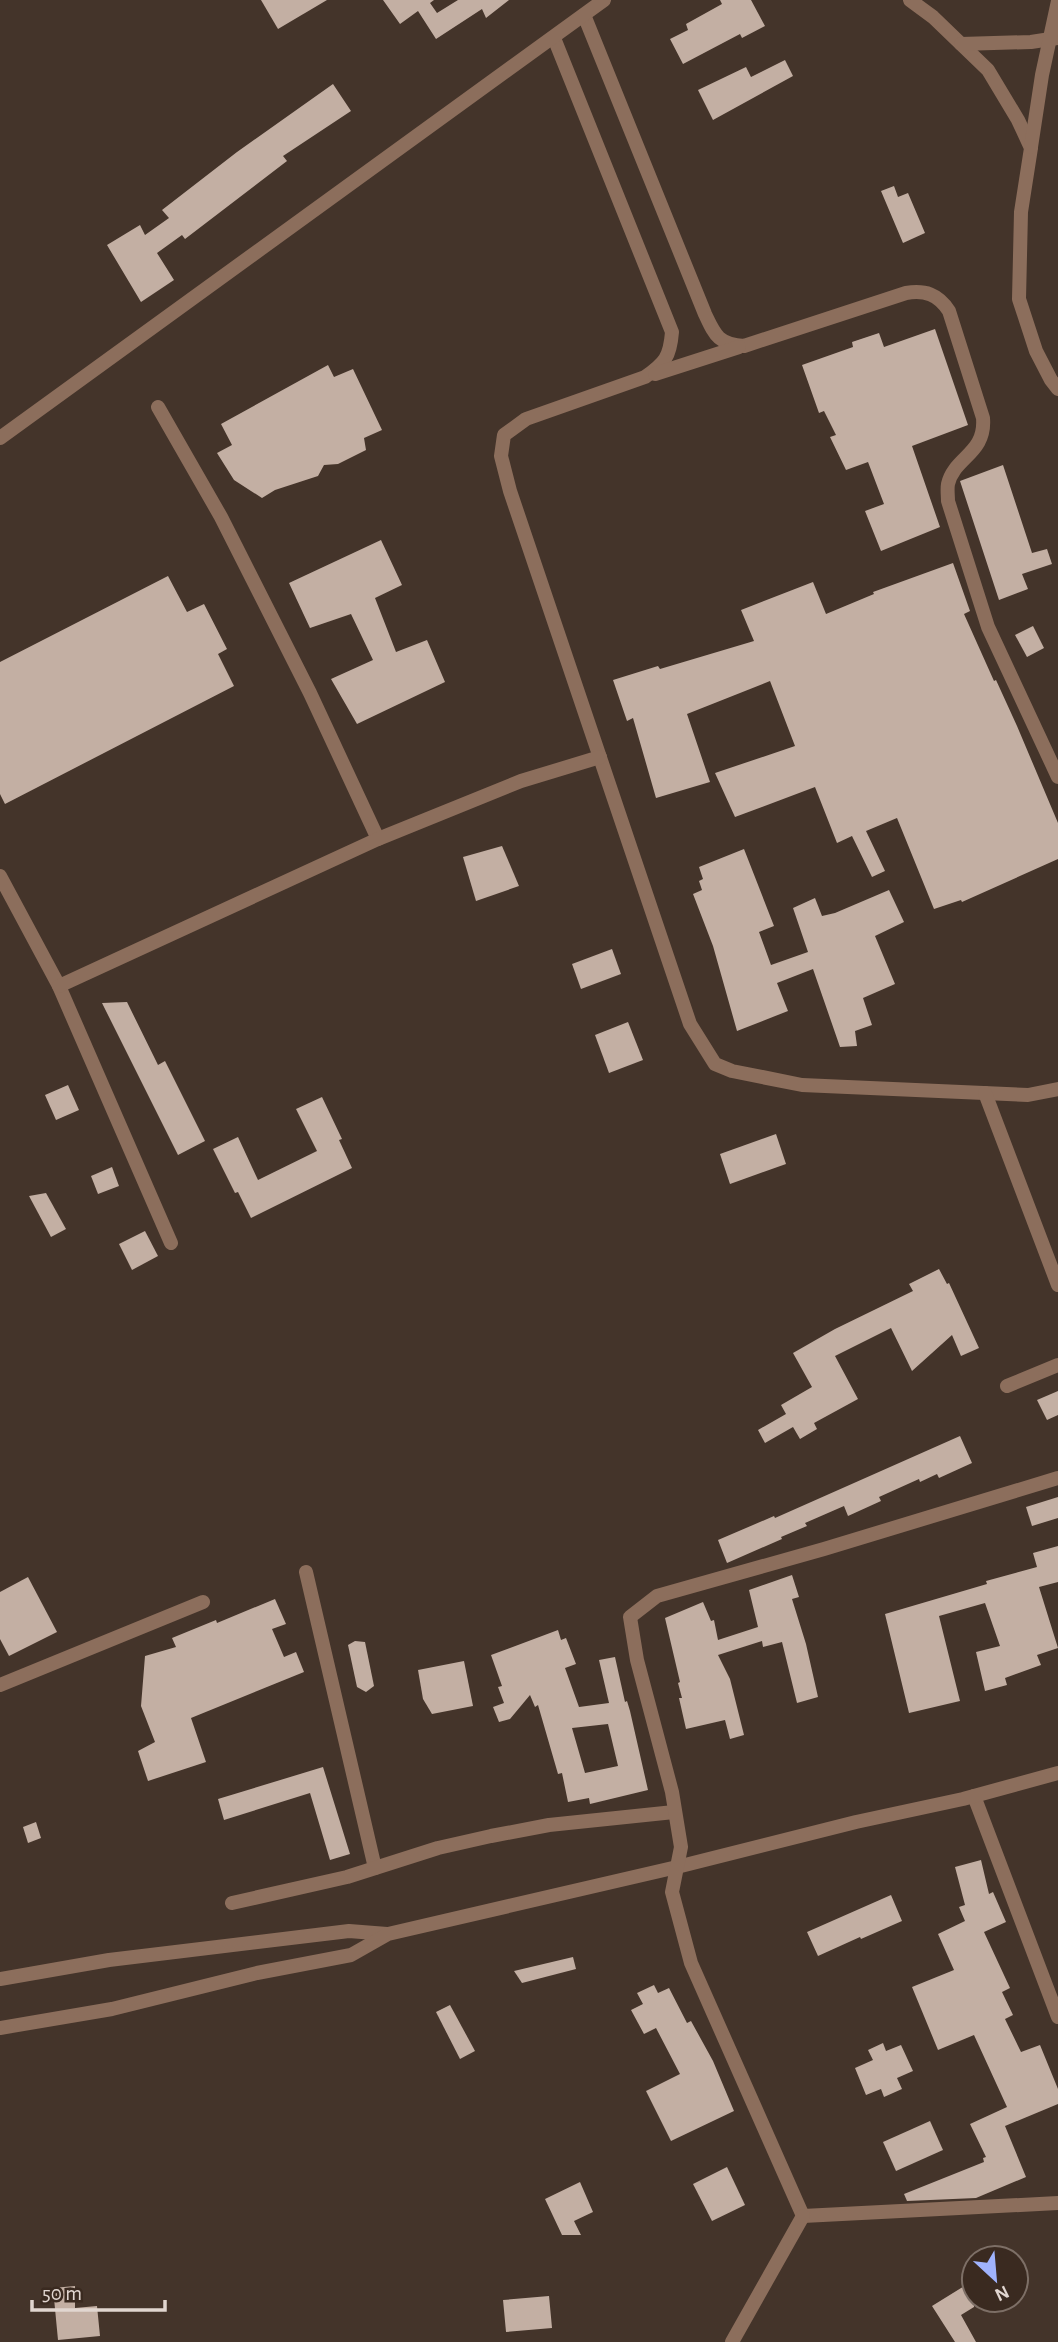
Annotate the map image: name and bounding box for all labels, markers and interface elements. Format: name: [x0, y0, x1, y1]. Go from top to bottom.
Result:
north arrow: [960, 2244, 1030, 2314]
scale bar: [32, 2268, 164, 2312]
text: N: [992, 2281, 1012, 2304]
text: 50 m: [42, 2283, 82, 2304]

